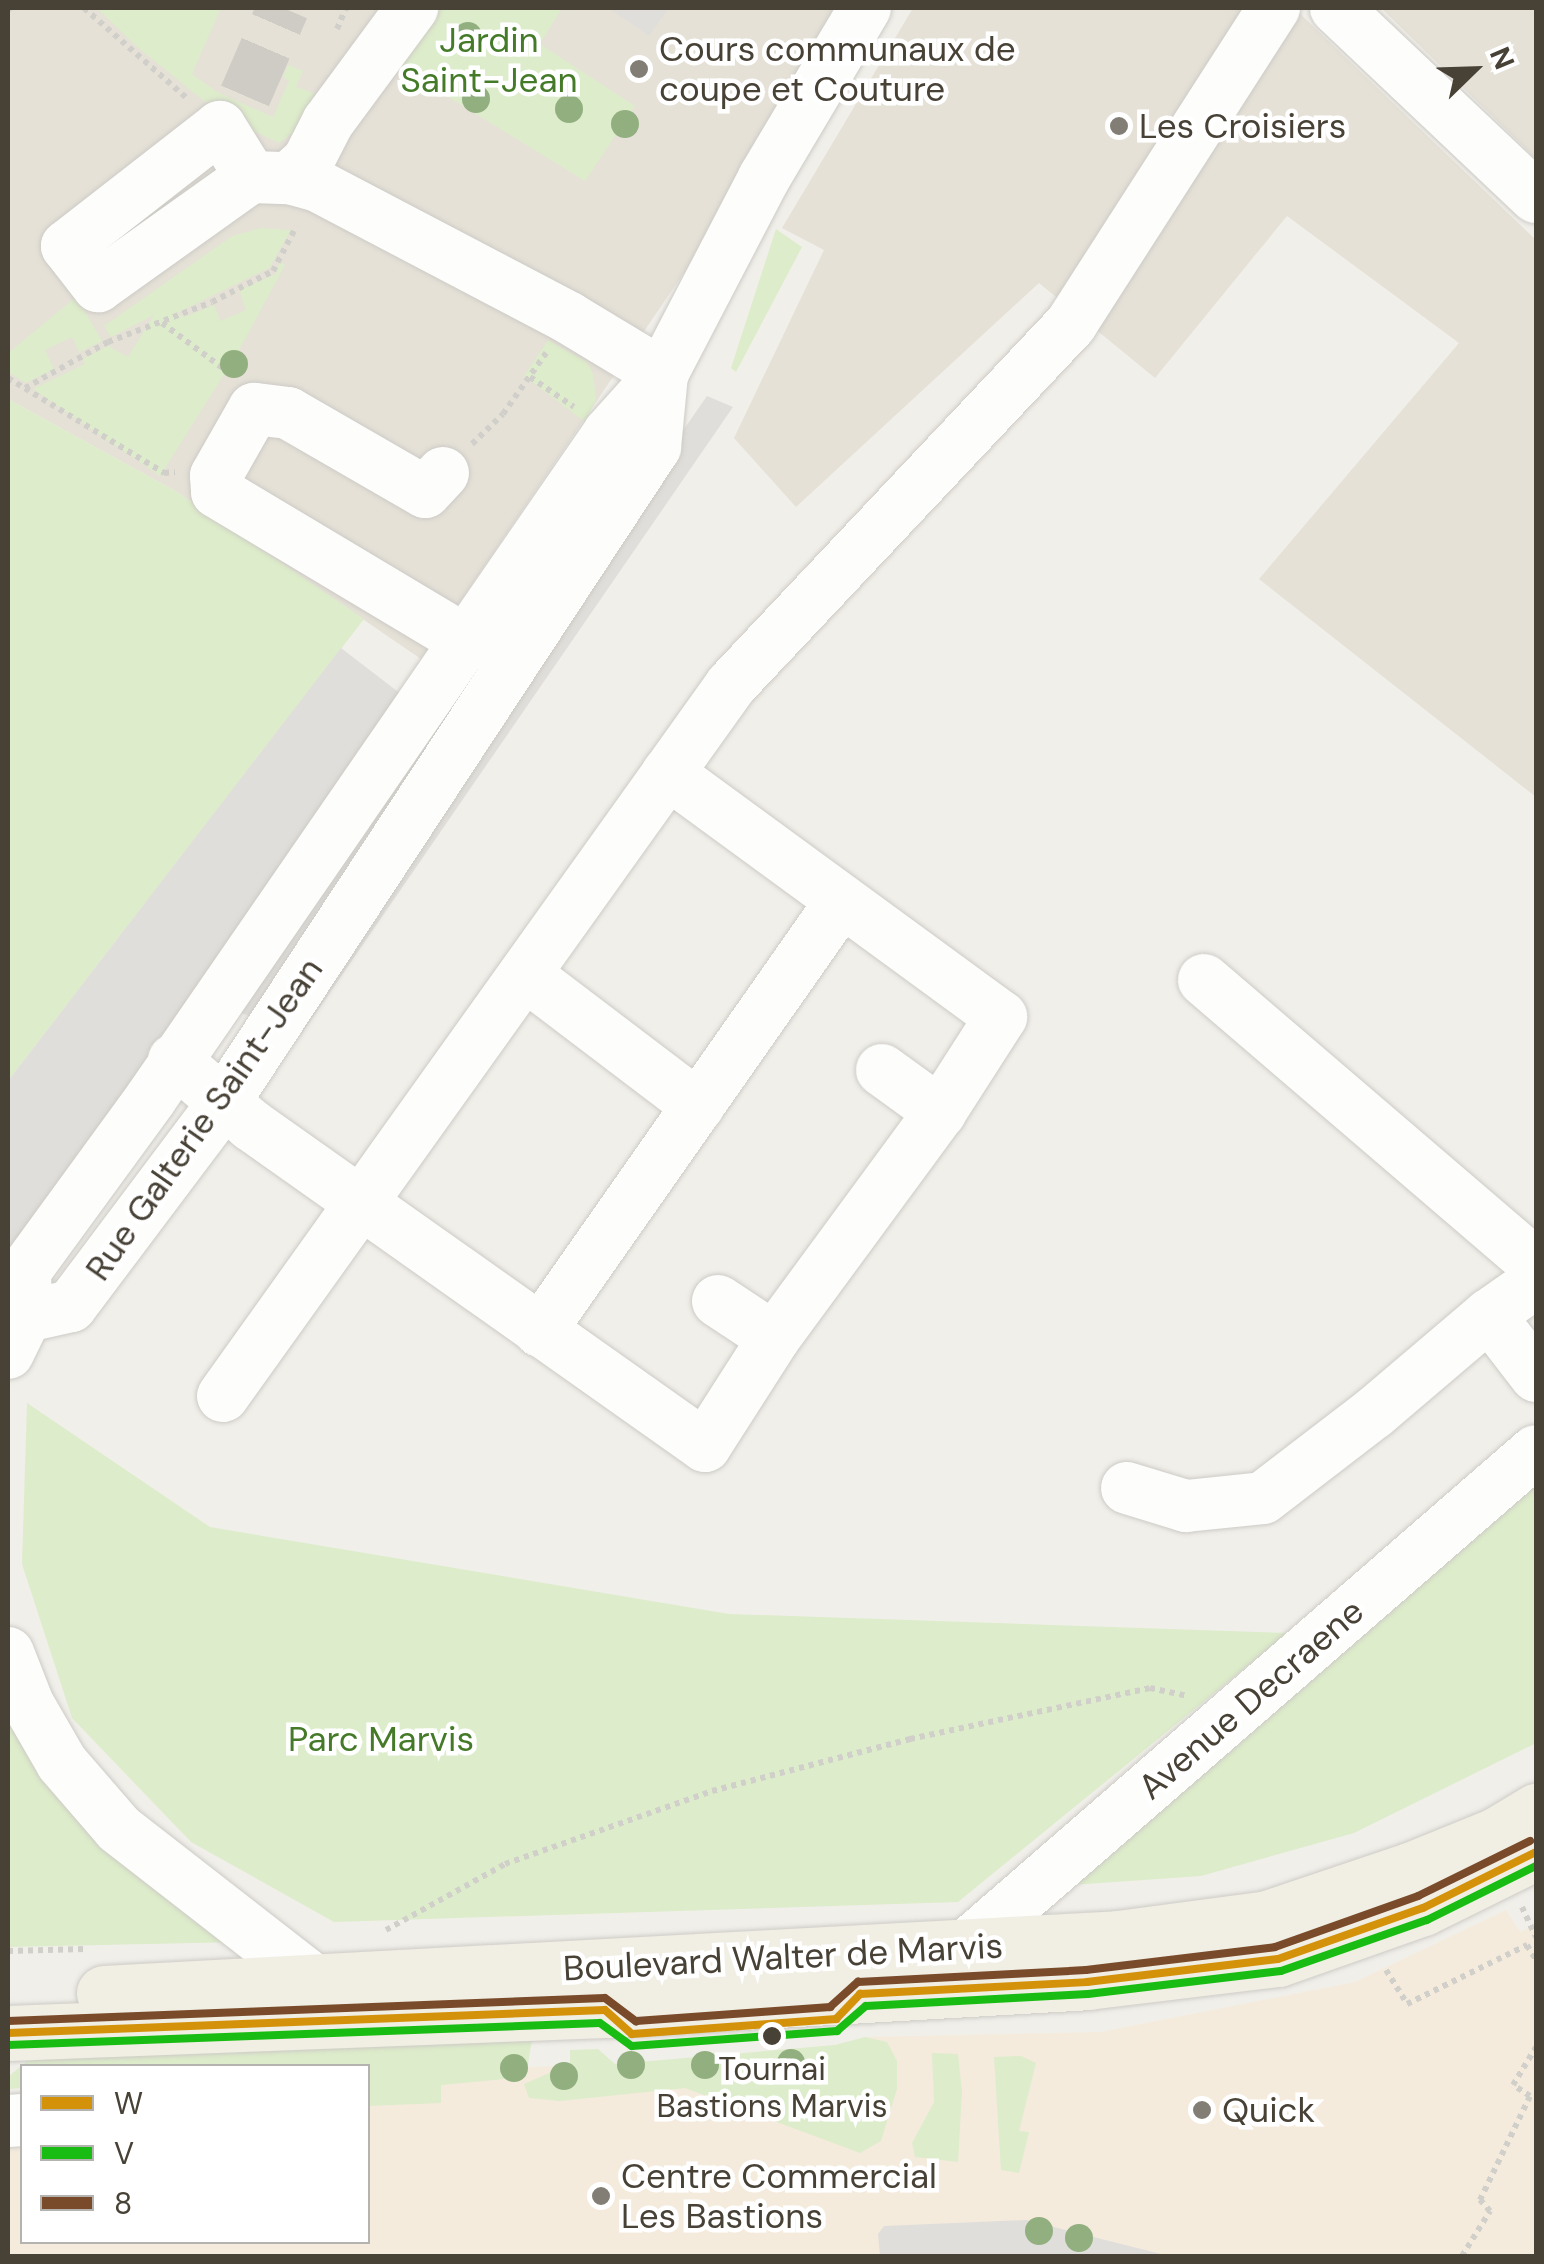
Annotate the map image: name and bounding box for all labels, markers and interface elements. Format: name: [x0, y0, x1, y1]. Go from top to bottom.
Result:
park label: Jardin Saint-Jean: [400, 19, 578, 101]
north arrow: [1424, 20, 1524, 120]
place label: Cours communaux de coupe et Couture: [659, 28, 1016, 110]
text: N: [1481, 41, 1523, 75]
marker: Cours communaux de coupe et Couture: [628, 58, 650, 80]
place label: Les Croisiers: [1139, 105, 1346, 147]
marker: Les Croisiers: [1108, 115, 1130, 137]
street label: Rue Galterie Saint-Jean: [77, 950, 331, 1288]
street label: Avenue Decraene: [1130, 1590, 1372, 1808]
park label: Parc Marvis: [288, 1718, 474, 1760]
street label: Boulevard Walter de Marvis: [562, 1925, 1004, 1989]
marker: Tournai Bastions Marvis: [762, 2026, 782, 2046]
place label: Tournai Bastions Marvis: [657, 2051, 887, 2126]
legend: [20, 2064, 370, 2244]
text: W: [114, 2084, 143, 2123]
place label: Quick: [1222, 2089, 1315, 2131]
marker: Quick: [1191, 2099, 1213, 2121]
text: V: [114, 2134, 134, 2173]
place label: Centre Commercial Les Bastions: [621, 2155, 937, 2237]
text: 8: [114, 2184, 132, 2223]
marker: Centre Commercial Les Bastions: [590, 2185, 612, 2207]

